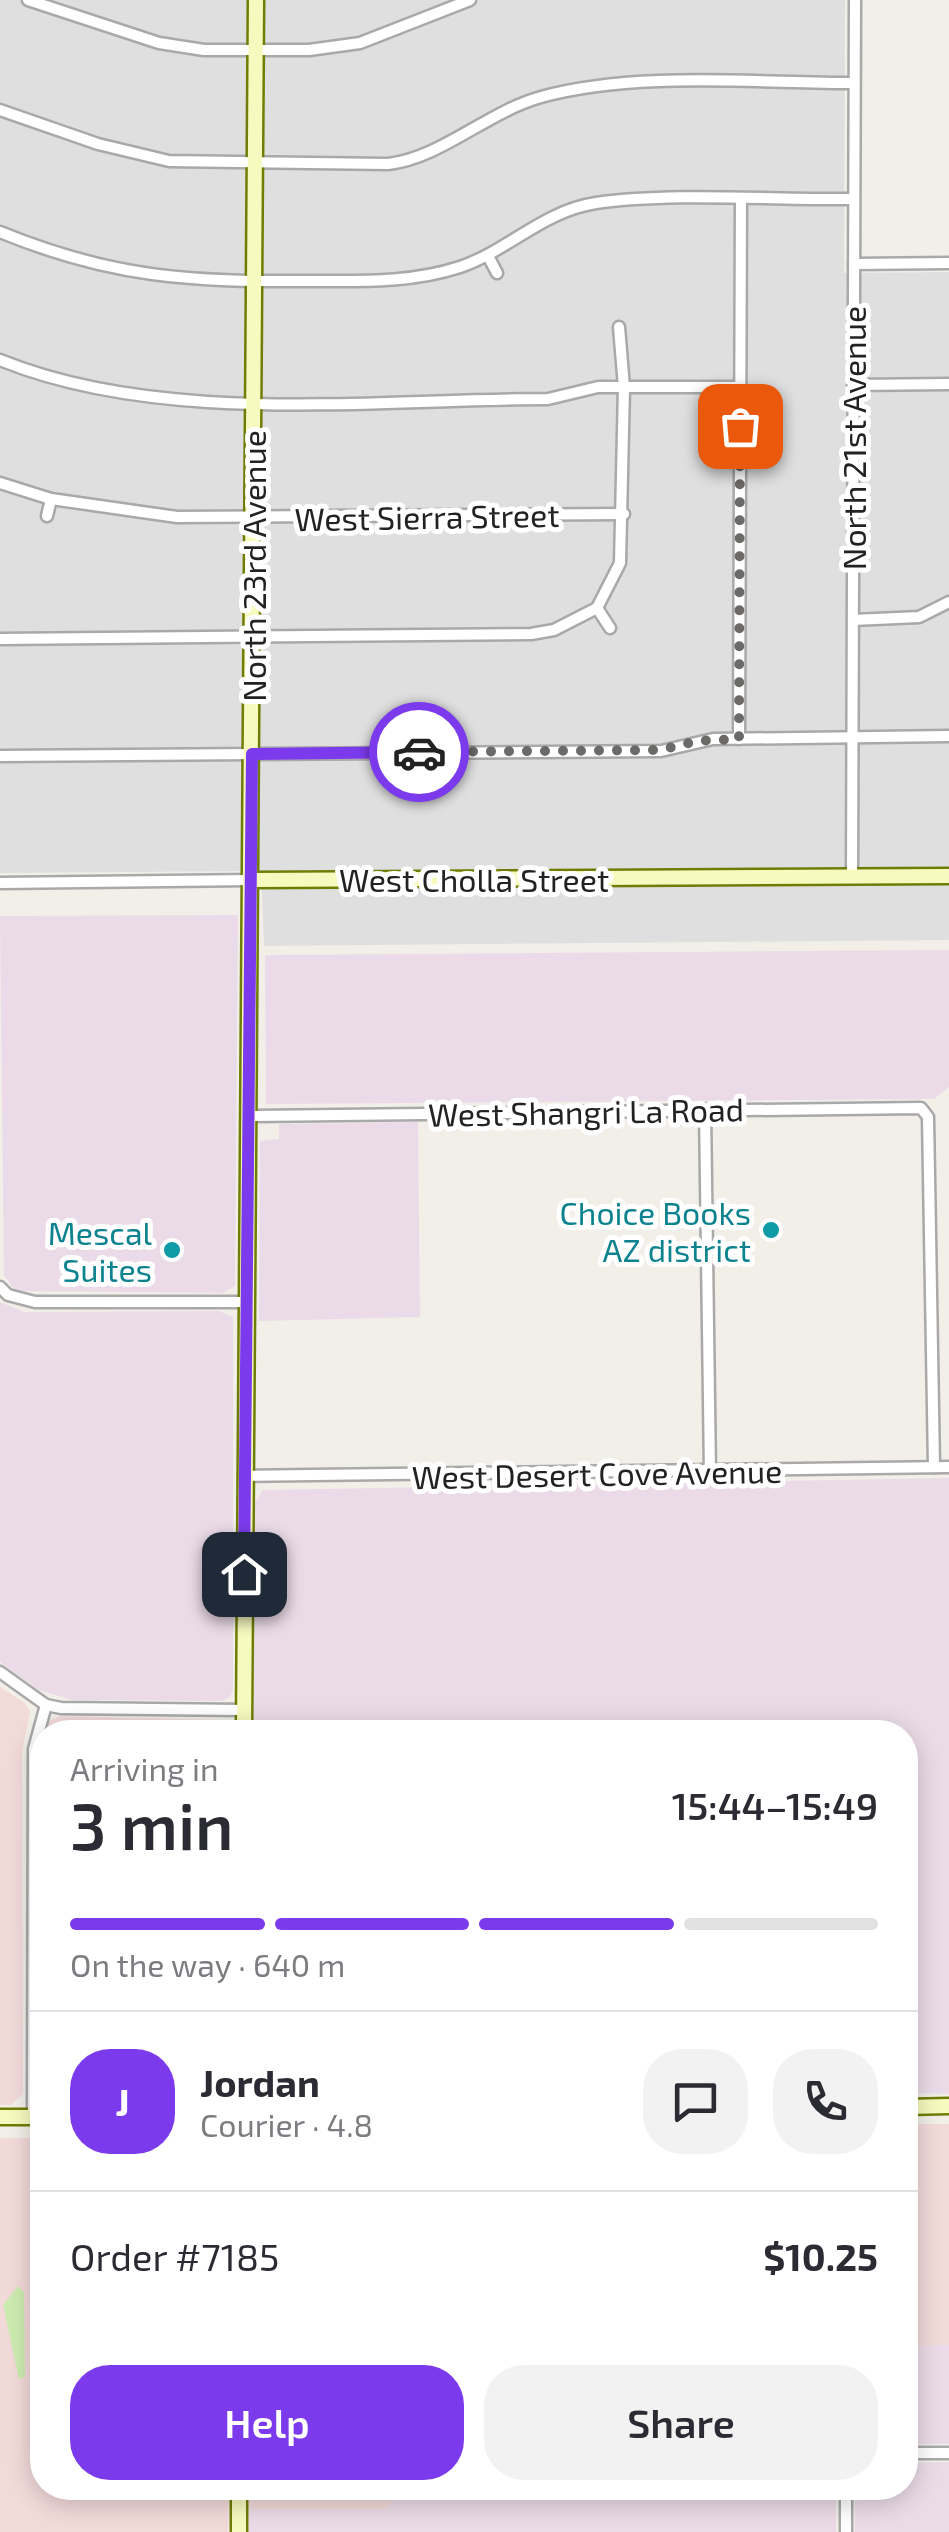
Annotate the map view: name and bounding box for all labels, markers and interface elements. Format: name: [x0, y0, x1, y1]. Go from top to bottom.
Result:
street label: North 21st Avenue: [834, 306, 872, 570]
pin: [698, 384, 783, 469]
icon: bag: [713, 399, 768, 454]
street label: North 23rd Avenue: [234, 430, 272, 702]
street label: West Sierra Street: [294, 495, 560, 537]
courier: [369, 702, 469, 802]
icon: car: [392, 725, 447, 780]
street label: West Cholla Street: [339, 860, 609, 898]
street label: West Shangri La Road: [428, 1089, 744, 1133]
place label: Choice Books AZ district: [560, 1193, 751, 1268]
place label: Mescal Suites: [48, 1213, 152, 1288]
marker: Choice Books AZ district: [760, 1219, 782, 1241]
marker: Mescal Suites: [161, 1239, 183, 1261]
street label: West Desert Cove Avenue: [412, 1451, 782, 1495]
pin: [202, 1532, 287, 1617]
icon: home: [217, 1547, 272, 1602]
text: Arriving in: [70, 1749, 219, 1787]
text: 15:44–15:49: [672, 1782, 878, 1828]
text: 3 min: [70, 1785, 234, 1863]
text: On the way · 640 m: [70, 1945, 345, 1983]
button: chat: [643, 2049, 748, 2154]
button: phone: [773, 2049, 878, 2154]
text: Jordan: [200, 2059, 320, 2105]
text: J: [115, 2078, 130, 2124]
text: Courier · 4.8: [200, 2105, 373, 2143]
text: Order #7185: [70, 2233, 279, 2279]
text: $10.25: [763, 2233, 878, 2279]
button: Help: [70, 2365, 464, 2480]
button: Share: [484, 2365, 878, 2480]

